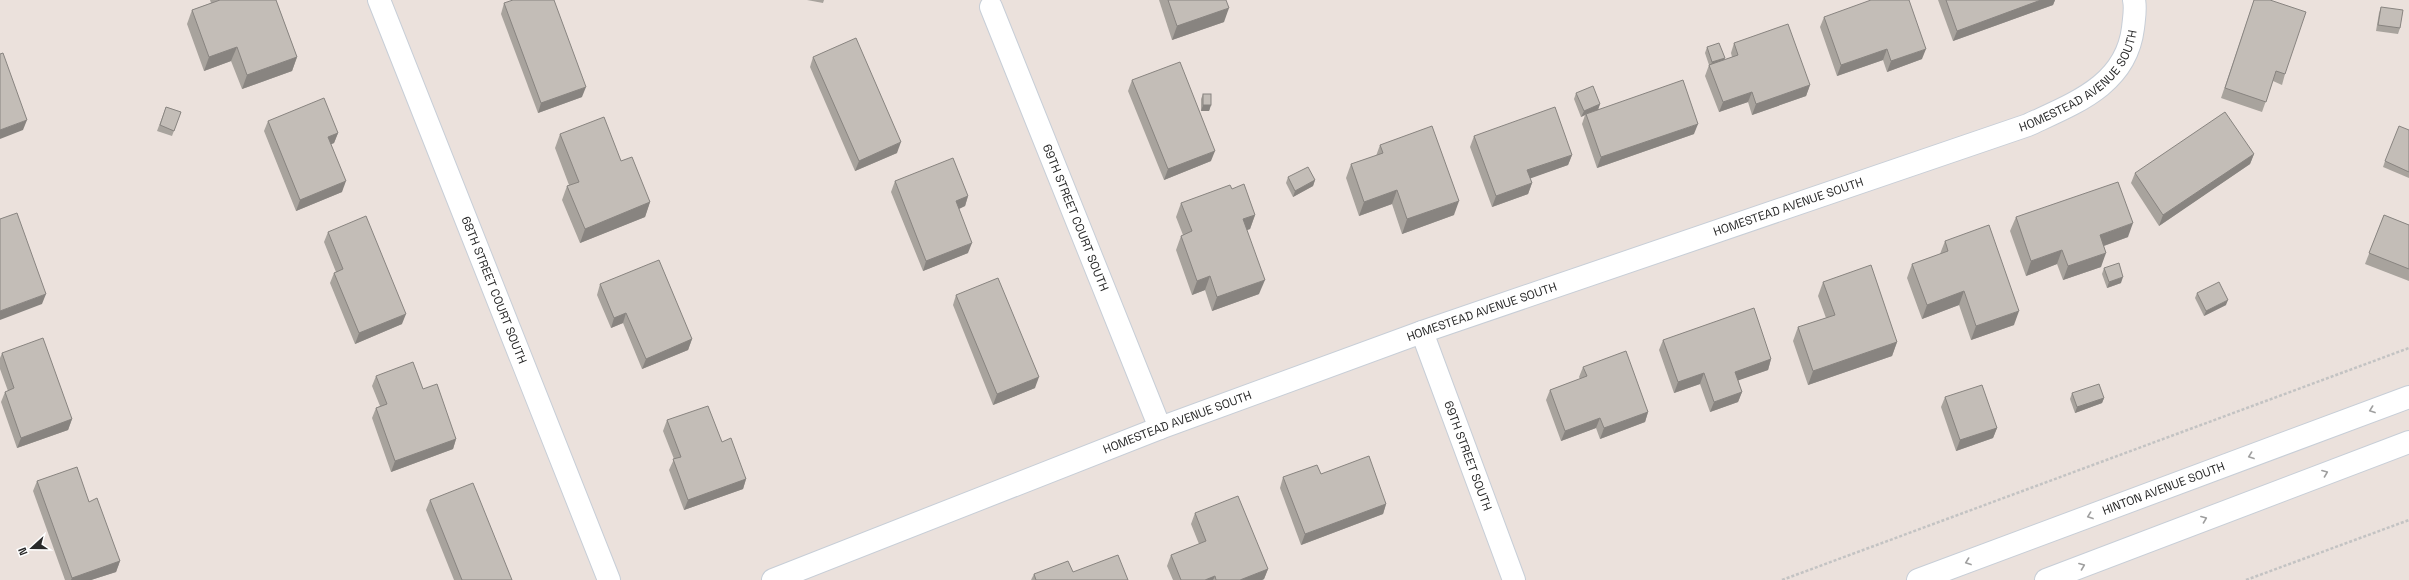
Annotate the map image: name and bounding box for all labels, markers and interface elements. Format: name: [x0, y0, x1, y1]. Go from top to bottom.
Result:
street label: HOMESTEAD AVENUE SOUTH: [2017, 29, 2141, 135]
street label: 69TH STREET COURT SOUTH: [1039, 142, 1112, 294]
street label: HOMESTEAD AVENUE SOUTH: [1711, 174, 1866, 240]
street label: 68TH STREET COURT SOUTH: [458, 214, 530, 366]
street label: HOMESTEAD AVENUE SOUTH: [1405, 279, 1559, 345]
street label: HOMESTEAD AVENUE SOUTH: [1101, 387, 1254, 458]
street label: 69TH STREET SOUTH: [1440, 399, 1496, 513]
one-way arrow: [2369, 406, 2376, 414]
one-way arrow: [2247, 451, 2254, 459]
street label: HINTON AVENUE SOUTH: [2100, 458, 2227, 519]
one-way arrow: [2322, 470, 2329, 478]
one-way arrow: [2086, 512, 2093, 520]
one-way arrow: [2200, 516, 2207, 524]
north arrow: [12, 528, 52, 568]
text: N: [15, 546, 31, 558]
one-way arrow: [1964, 557, 1971, 565]
one-way arrow: [2079, 562, 2086, 570]

